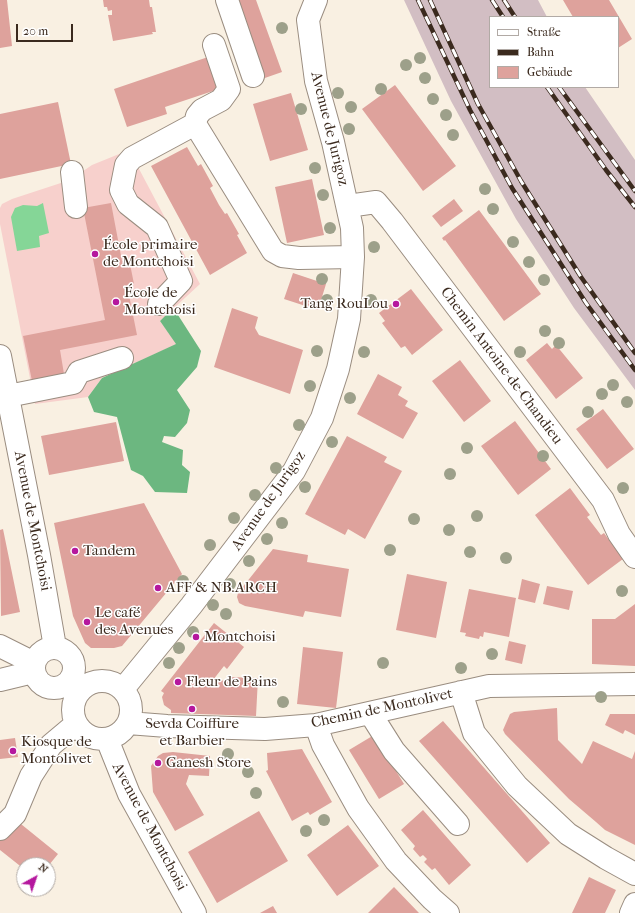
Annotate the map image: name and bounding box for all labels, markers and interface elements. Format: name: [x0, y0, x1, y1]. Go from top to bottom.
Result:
scale bar: [18, 16, 75, 42]
legend: [489, 16, 619, 88]
text: 20 m: [23, 24, 48, 38]
text: Straße: [527, 25, 561, 39]
text: Bahn: [527, 45, 554, 59]
text: Gebäude: [527, 65, 572, 79]
street label: Avenue de Jurigoz: [306, 70, 352, 188]
place label: École primaire de Montchoisi: [103, 236, 197, 271]
marker: École primaire de Montchoisi: [90, 249, 100, 259]
place label: École de Montchoisi: [124, 284, 196, 319]
street label: Chemin Antoine-de-Chandieu: [436, 284, 566, 448]
place label: Tang RouLou: [301, 295, 388, 313]
marker: École de Montchoisi: [111, 297, 121, 307]
marker: Tang RouLou: [391, 299, 401, 309]
street label: Avenue de Jurigoz: [228, 448, 310, 554]
street label: Avenue de Montchoisi: [10, 449, 54, 593]
place label: Tandem: [83, 542, 135, 560]
marker: Tandem: [70, 546, 80, 556]
place label: AFF & NB.ARCH: [166, 579, 277, 597]
marker: AFF & NB.ARCH: [153, 583, 163, 593]
place label: Le café des Avenues: [95, 604, 173, 639]
marker: Le café des Avenues: [82, 617, 92, 627]
place label: Montchoisi: [204, 628, 276, 646]
marker: Montchoisi: [191, 632, 201, 642]
place label: Fleur de Pains: [186, 673, 277, 691]
marker: Fleur de Pains: [173, 677, 183, 687]
street label: Chemin de Montolivet: [310, 685, 454, 733]
marker: Sevda Coiffure et Barbier: [187, 704, 197, 714]
place label: Sevda Coiffure et Barbier: [145, 715, 239, 750]
place label: Kiosque de Montolivet: [21, 733, 92, 768]
marker: Kiosque de Montolivet: [8, 746, 18, 756]
place label: Ganesh Store: [166, 754, 251, 772]
marker: Ganesh Store: [153, 758, 163, 768]
street label: Avenue de Montchoisi: [108, 760, 190, 894]
north arrow: [16, 857, 56, 897]
text: N: [36, 861, 51, 876]

